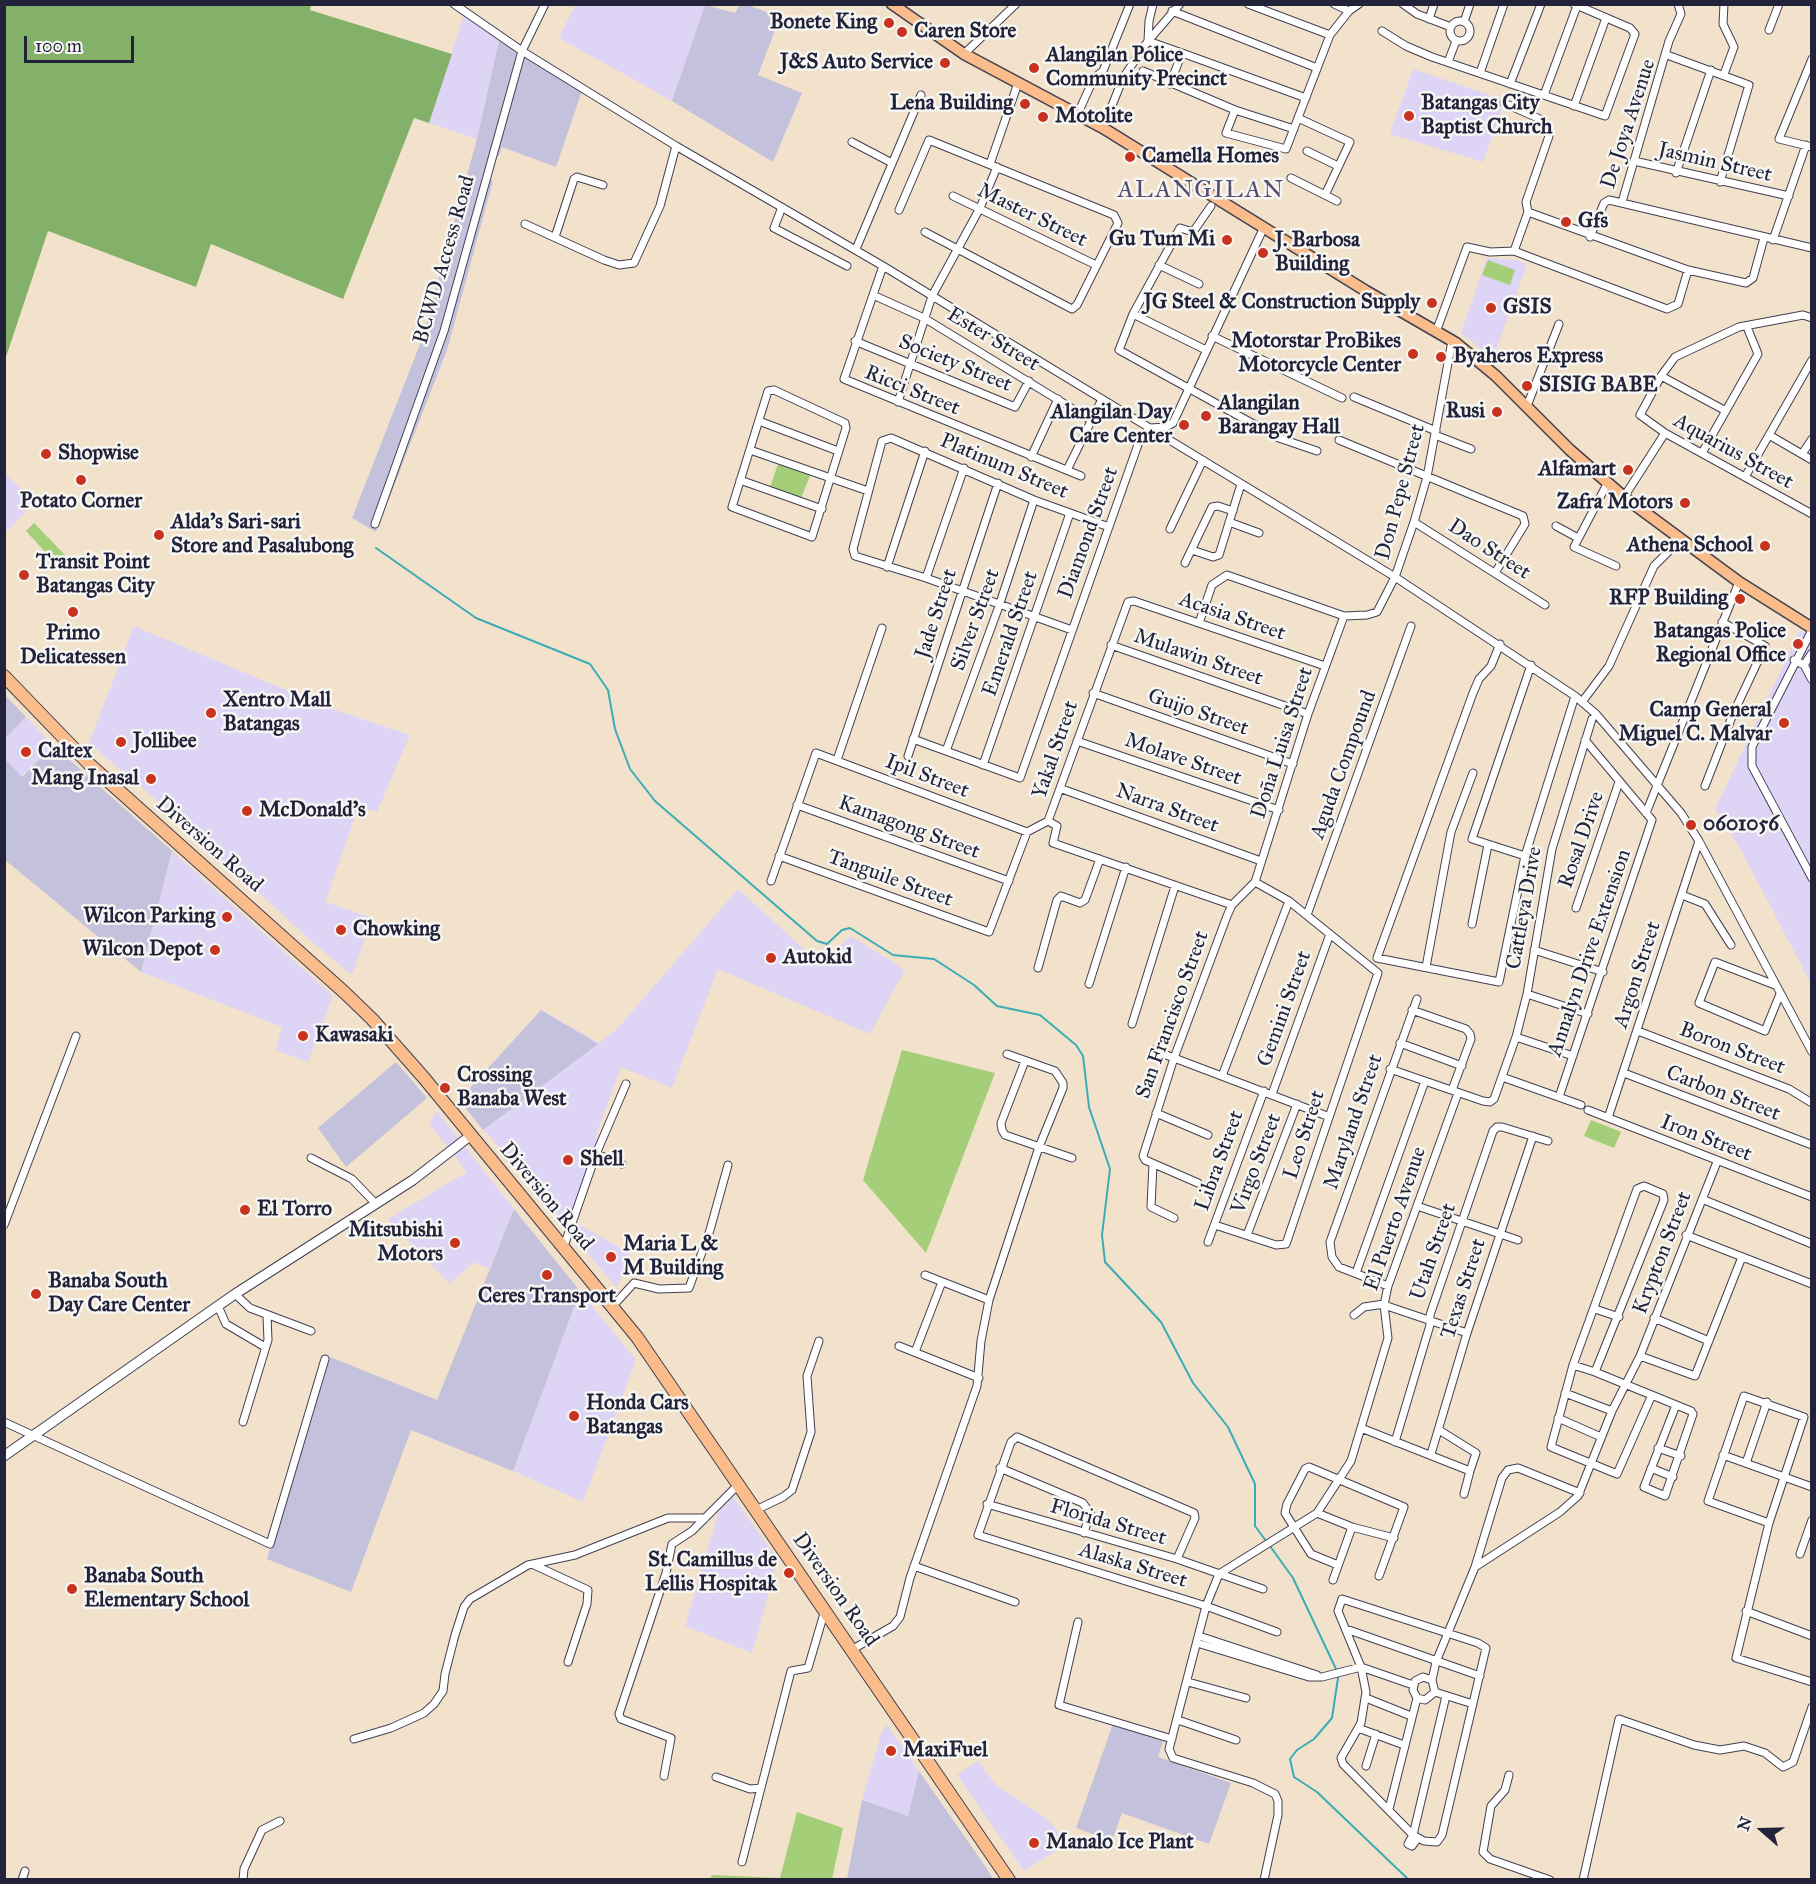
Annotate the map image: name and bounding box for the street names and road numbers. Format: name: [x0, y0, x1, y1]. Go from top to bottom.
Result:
street label: De Joya Avenue: [1596, 56, 1662, 192]
street label: Jasmin Street: [1656, 138, 1774, 188]
street label: BCWD Access Road: [409, 173, 481, 347]
street label: Master Street: [973, 179, 1091, 253]
street label: Ester Street: [942, 303, 1044, 377]
street label: Society Street: [895, 330, 1015, 398]
street label: Ricci Street: [861, 360, 963, 422]
street label: Aquarius Street: [1669, 409, 1797, 495]
street label: Don Pepe Street: [1371, 421, 1431, 563]
street label: Platinum Street: [936, 429, 1072, 505]
street label: Diamond Street: [1054, 464, 1124, 602]
street label: Dao Street: [1443, 514, 1535, 586]
street label: Jade Street: [911, 566, 963, 662]
street label: Silver Street: [946, 566, 1006, 674]
street label: Emerald Street: [978, 568, 1044, 700]
street label: Acasia Street: [1176, 587, 1288, 647]
street label: Mulawin Street: [1130, 624, 1266, 692]
street label: Doña Luisa Street: [1247, 664, 1319, 822]
street label: Guijo Street: [1144, 684, 1252, 742]
street label: Aguda Compound: [1305, 687, 1383, 843]
street label: Yakal Street: [1028, 698, 1084, 802]
street label: Molave Street: [1121, 728, 1245, 792]
street label: Ipil Street: [882, 750, 972, 804]
street label: Narra Street: [1112, 779, 1222, 839]
street label: Rosal Drive: [1554, 788, 1610, 892]
street label: Kamagong Street: [835, 791, 983, 865]
street label: Diversion Road: [150, 792, 268, 898]
street label: Tanguile Street: [824, 845, 956, 913]
street label: Cattleya Drive: [1502, 845, 1548, 971]
street label: Annalyn Drive Extension: [1543, 846, 1637, 1060]
street label: Argon Street: [1609, 919, 1667, 1031]
street label: San Francisco Street: [1131, 928, 1215, 1102]
street label: Gemini Street: [1252, 948, 1318, 1070]
street label: Boron Street: [1676, 1017, 1788, 1081]
street label: Maryland Street: [1319, 1051, 1389, 1193]
street label: Carbon Street: [1662, 1061, 1784, 1127]
street label: Leo Street: [1279, 1088, 1331, 1182]
street label: Libra Street: [1190, 1107, 1250, 1215]
street label: Virgo Street: [1226, 1110, 1288, 1218]
street label: Iron Street: [1657, 1110, 1755, 1168]
street label: Diversion Road: [494, 1138, 598, 1256]
street label: El Puerto Avenue: [1360, 1144, 1432, 1294]
street label: Krypton Street: [1628, 1188, 1698, 1318]
street label: Utah Street: [1406, 1200, 1462, 1304]
street label: Texas Street: [1436, 1236, 1492, 1342]
street label: Florida Street: [1047, 1494, 1169, 1552]
street label: Diversion Road: [786, 1528, 884, 1652]
street label: Alaska Street: [1076, 1538, 1190, 1594]

